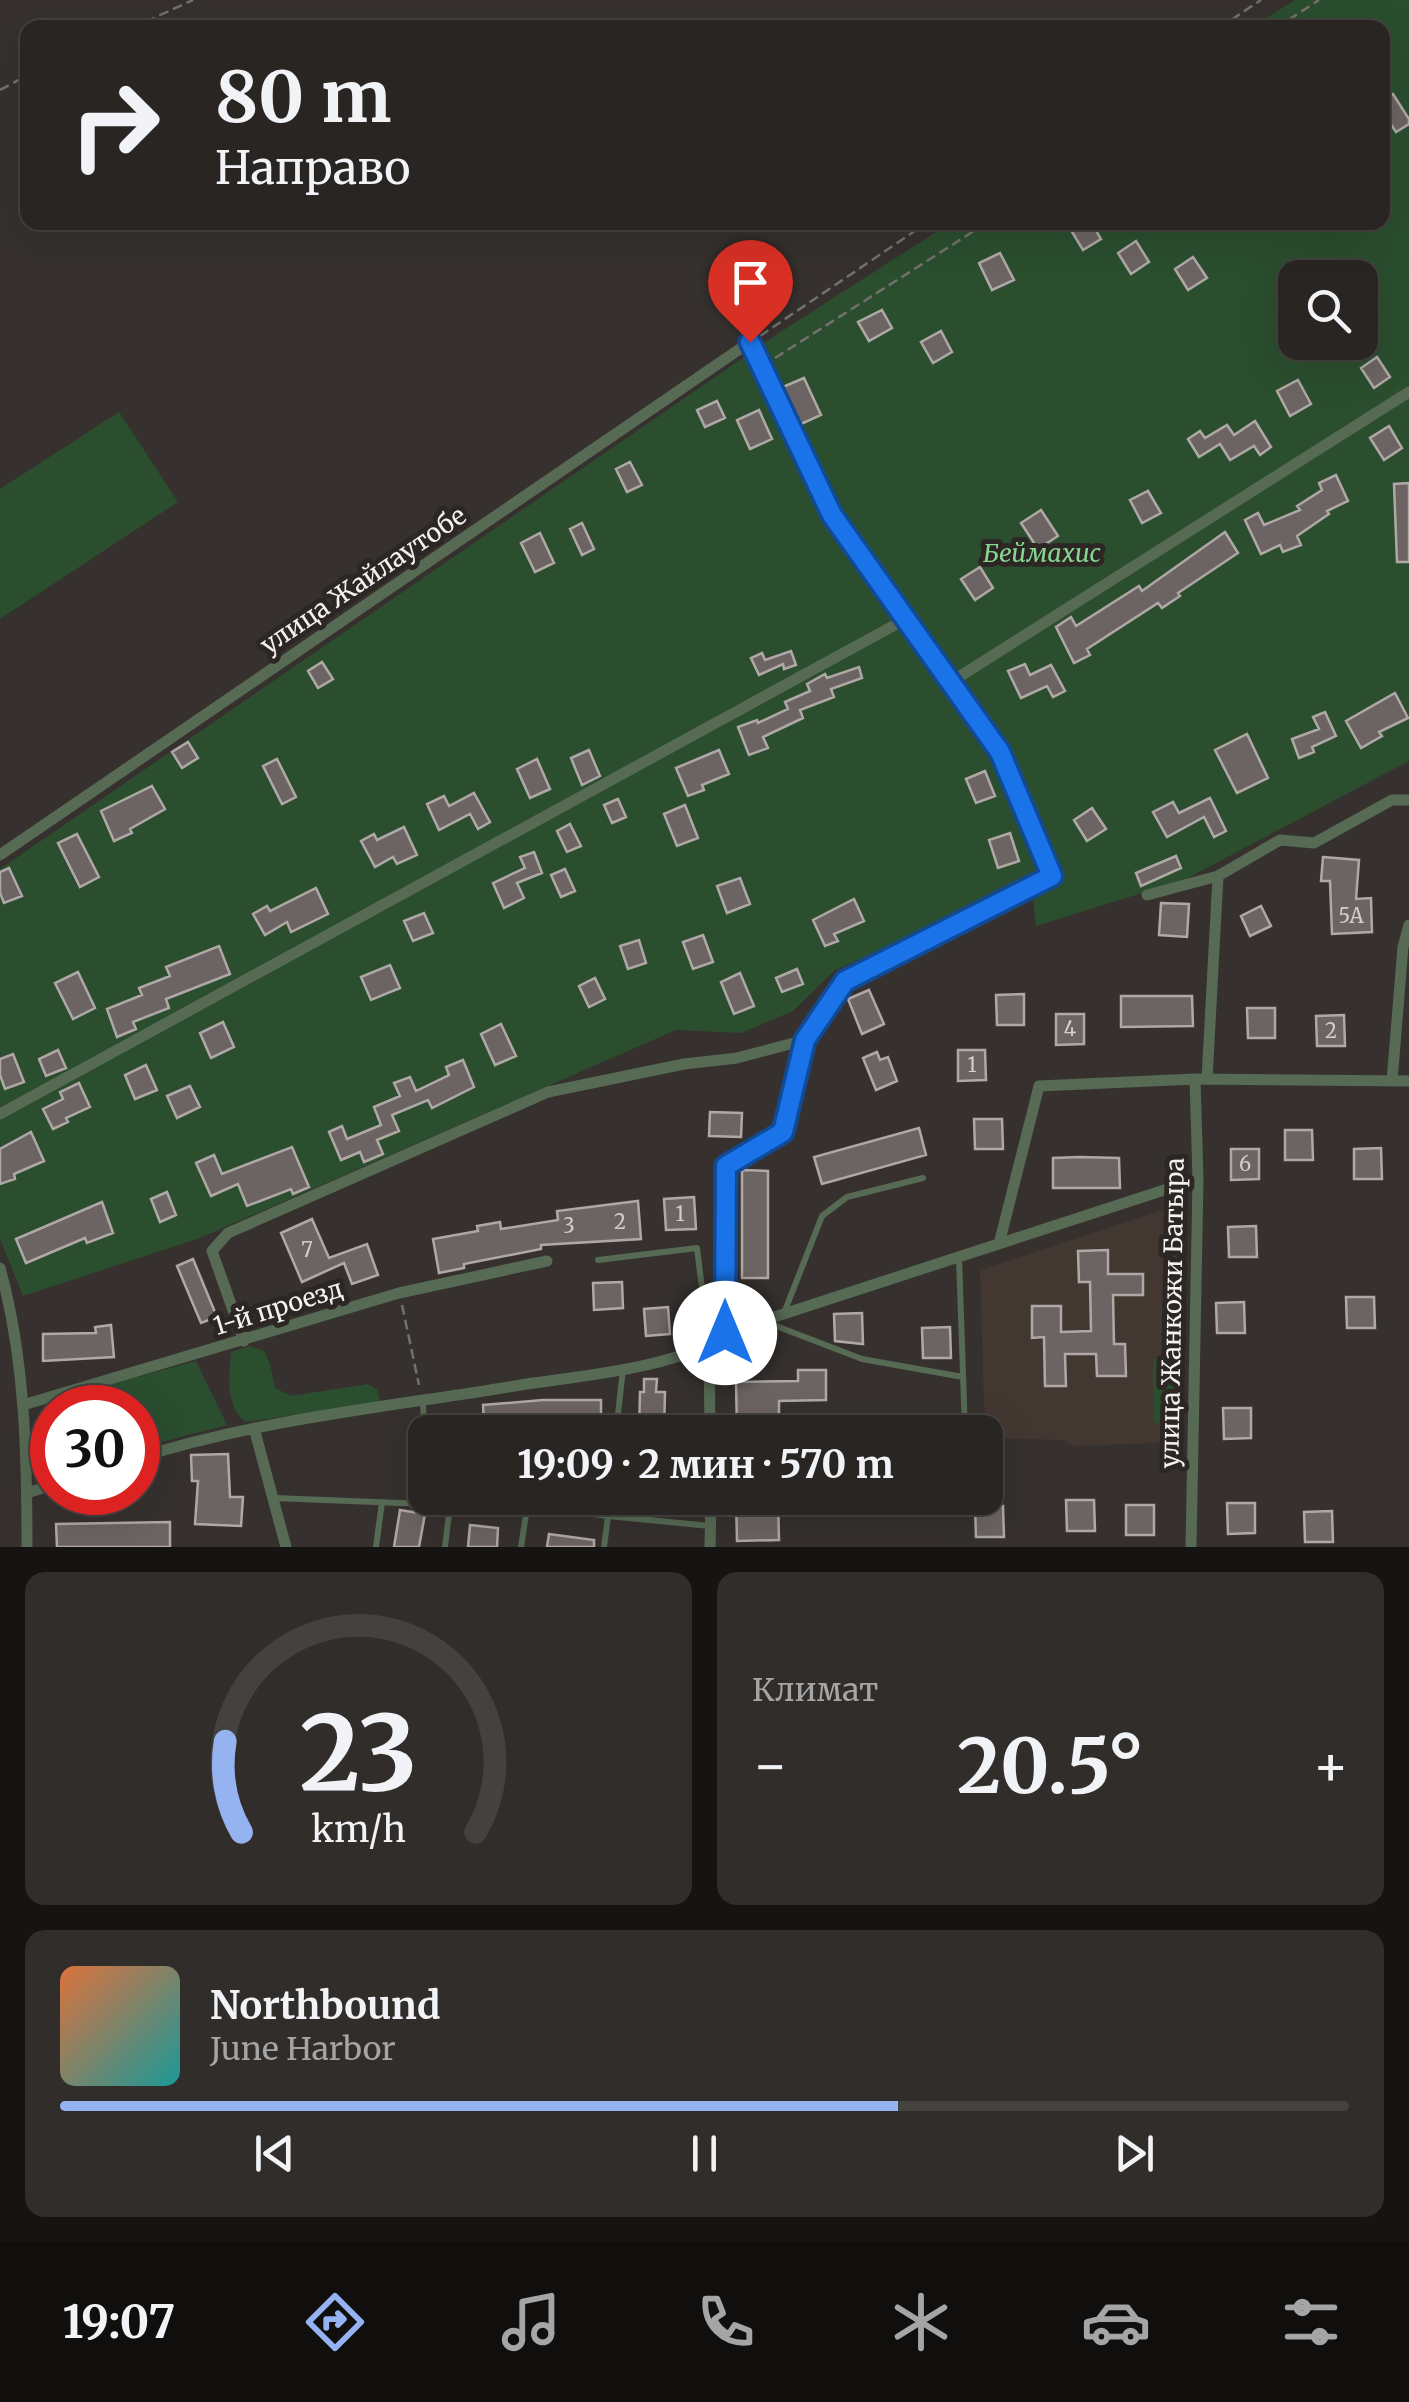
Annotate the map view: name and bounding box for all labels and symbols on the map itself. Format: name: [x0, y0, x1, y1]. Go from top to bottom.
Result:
pin: [708, 240, 793, 343]
street label: улица Жайлаутобе: [254, 499, 472, 661]
park label: Беймахис: [983, 537, 1102, 569]
house number: 5А: [1338, 903, 1364, 928]
house number: 4: [1064, 1016, 1076, 1041]
house number: 2: [1325, 1018, 1337, 1043]
house number: 1: [967, 1052, 977, 1077]
house number: 6: [1239, 1151, 1251, 1176]
street label: улица Жанкожи Батыра: [1153, 1157, 1191, 1469]
house number: 1: [675, 1201, 685, 1226]
house number: 2: [614, 1209, 626, 1234]
house number: 3: [563, 1213, 575, 1238]
house number: 7: [301, 1237, 313, 1262]
street label: 1-й проезд: [209, 1272, 347, 1342]
position arrow: [673, 1281, 777, 1385]
speed limit sign: 30: [30, 1385, 160, 1515]

